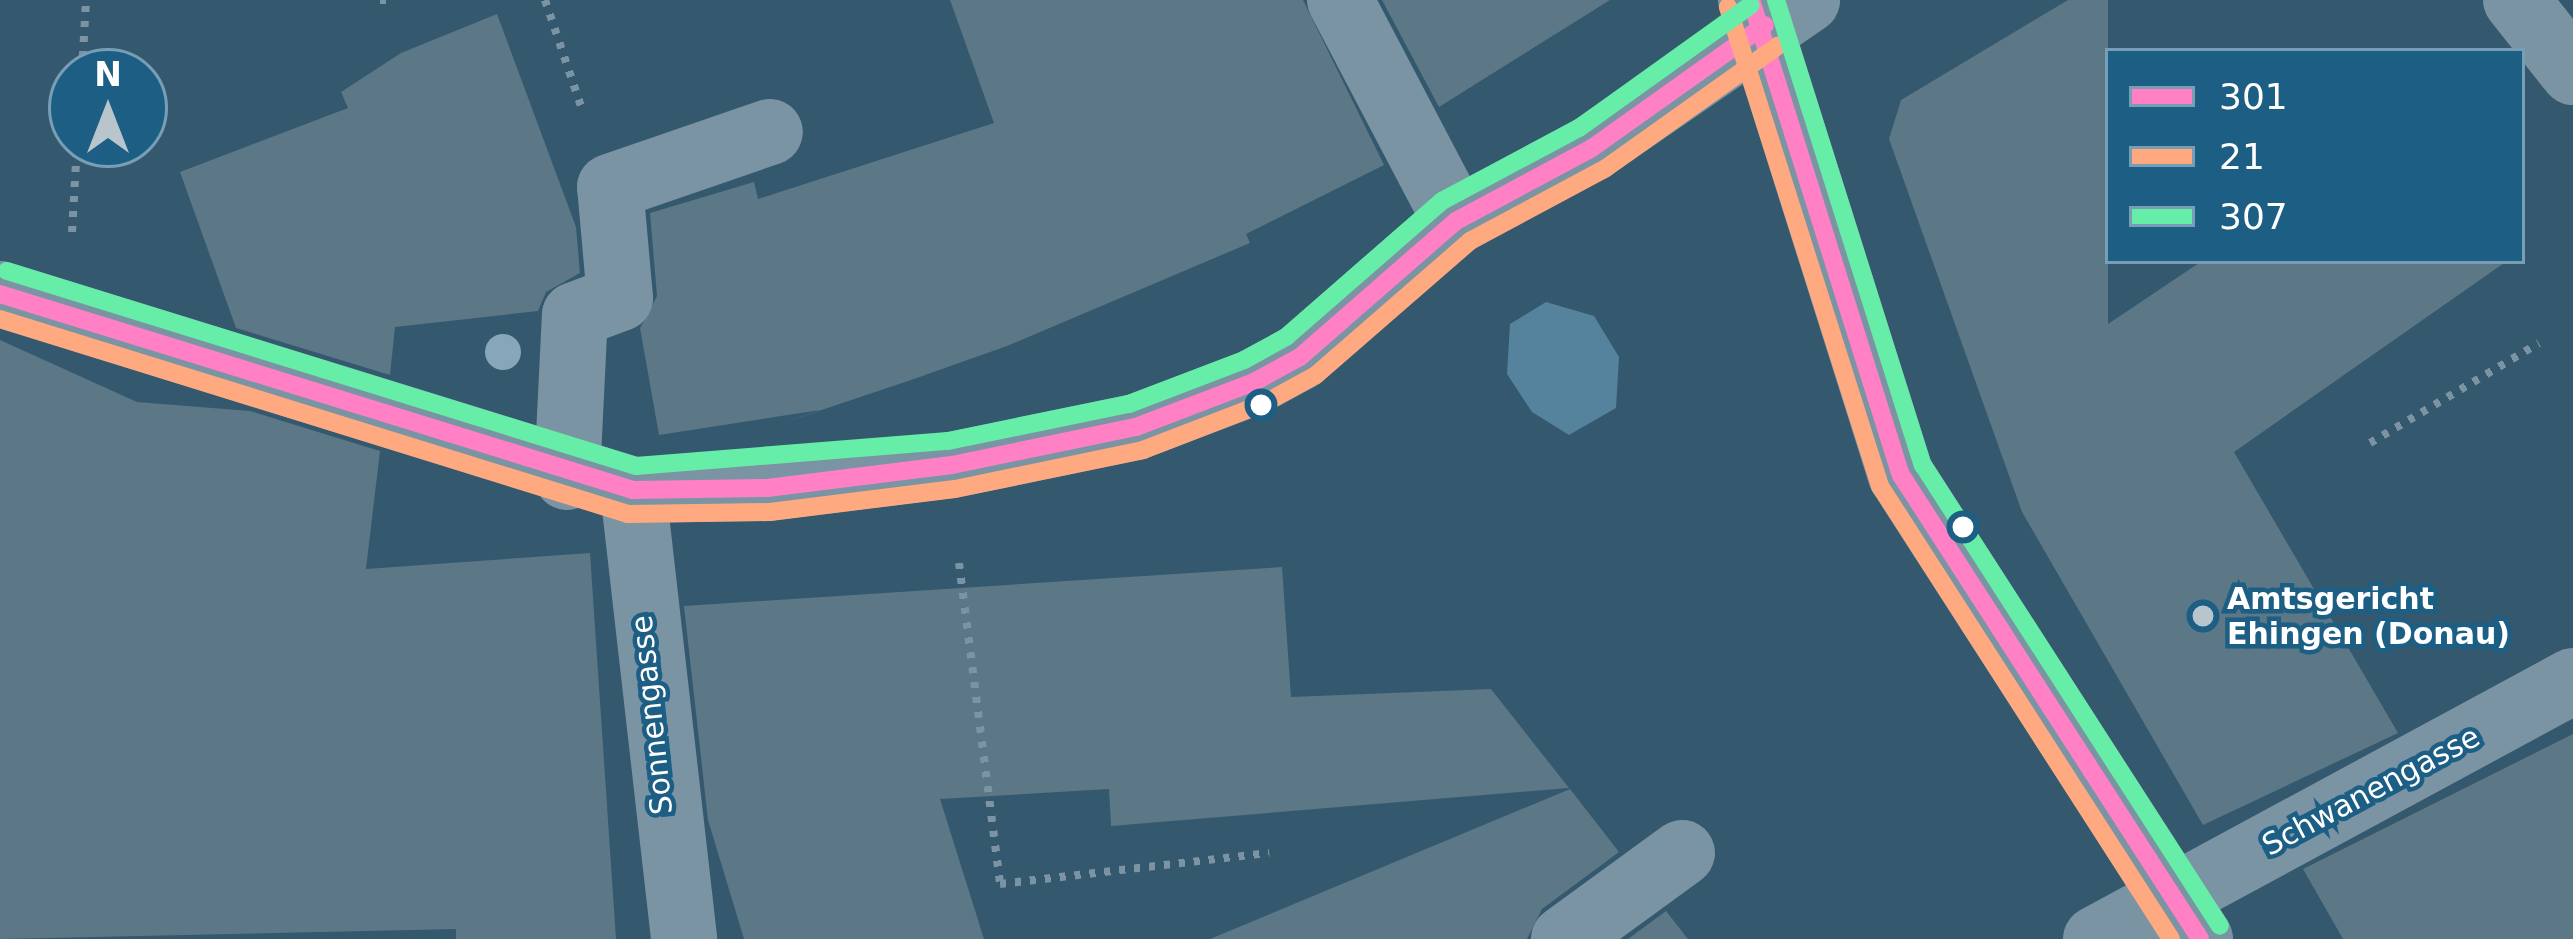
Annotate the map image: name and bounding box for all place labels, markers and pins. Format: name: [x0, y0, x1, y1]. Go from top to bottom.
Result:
unlabelled marker: [1250, 394, 1272, 416]
unlabelled marker: [1952, 516, 1974, 538]
place label: Amtsgericht Ehingen (Donau): [2227, 581, 2510, 652]
marker: Amtsgericht Ehingen (Donau): [2190, 603, 2216, 629]

